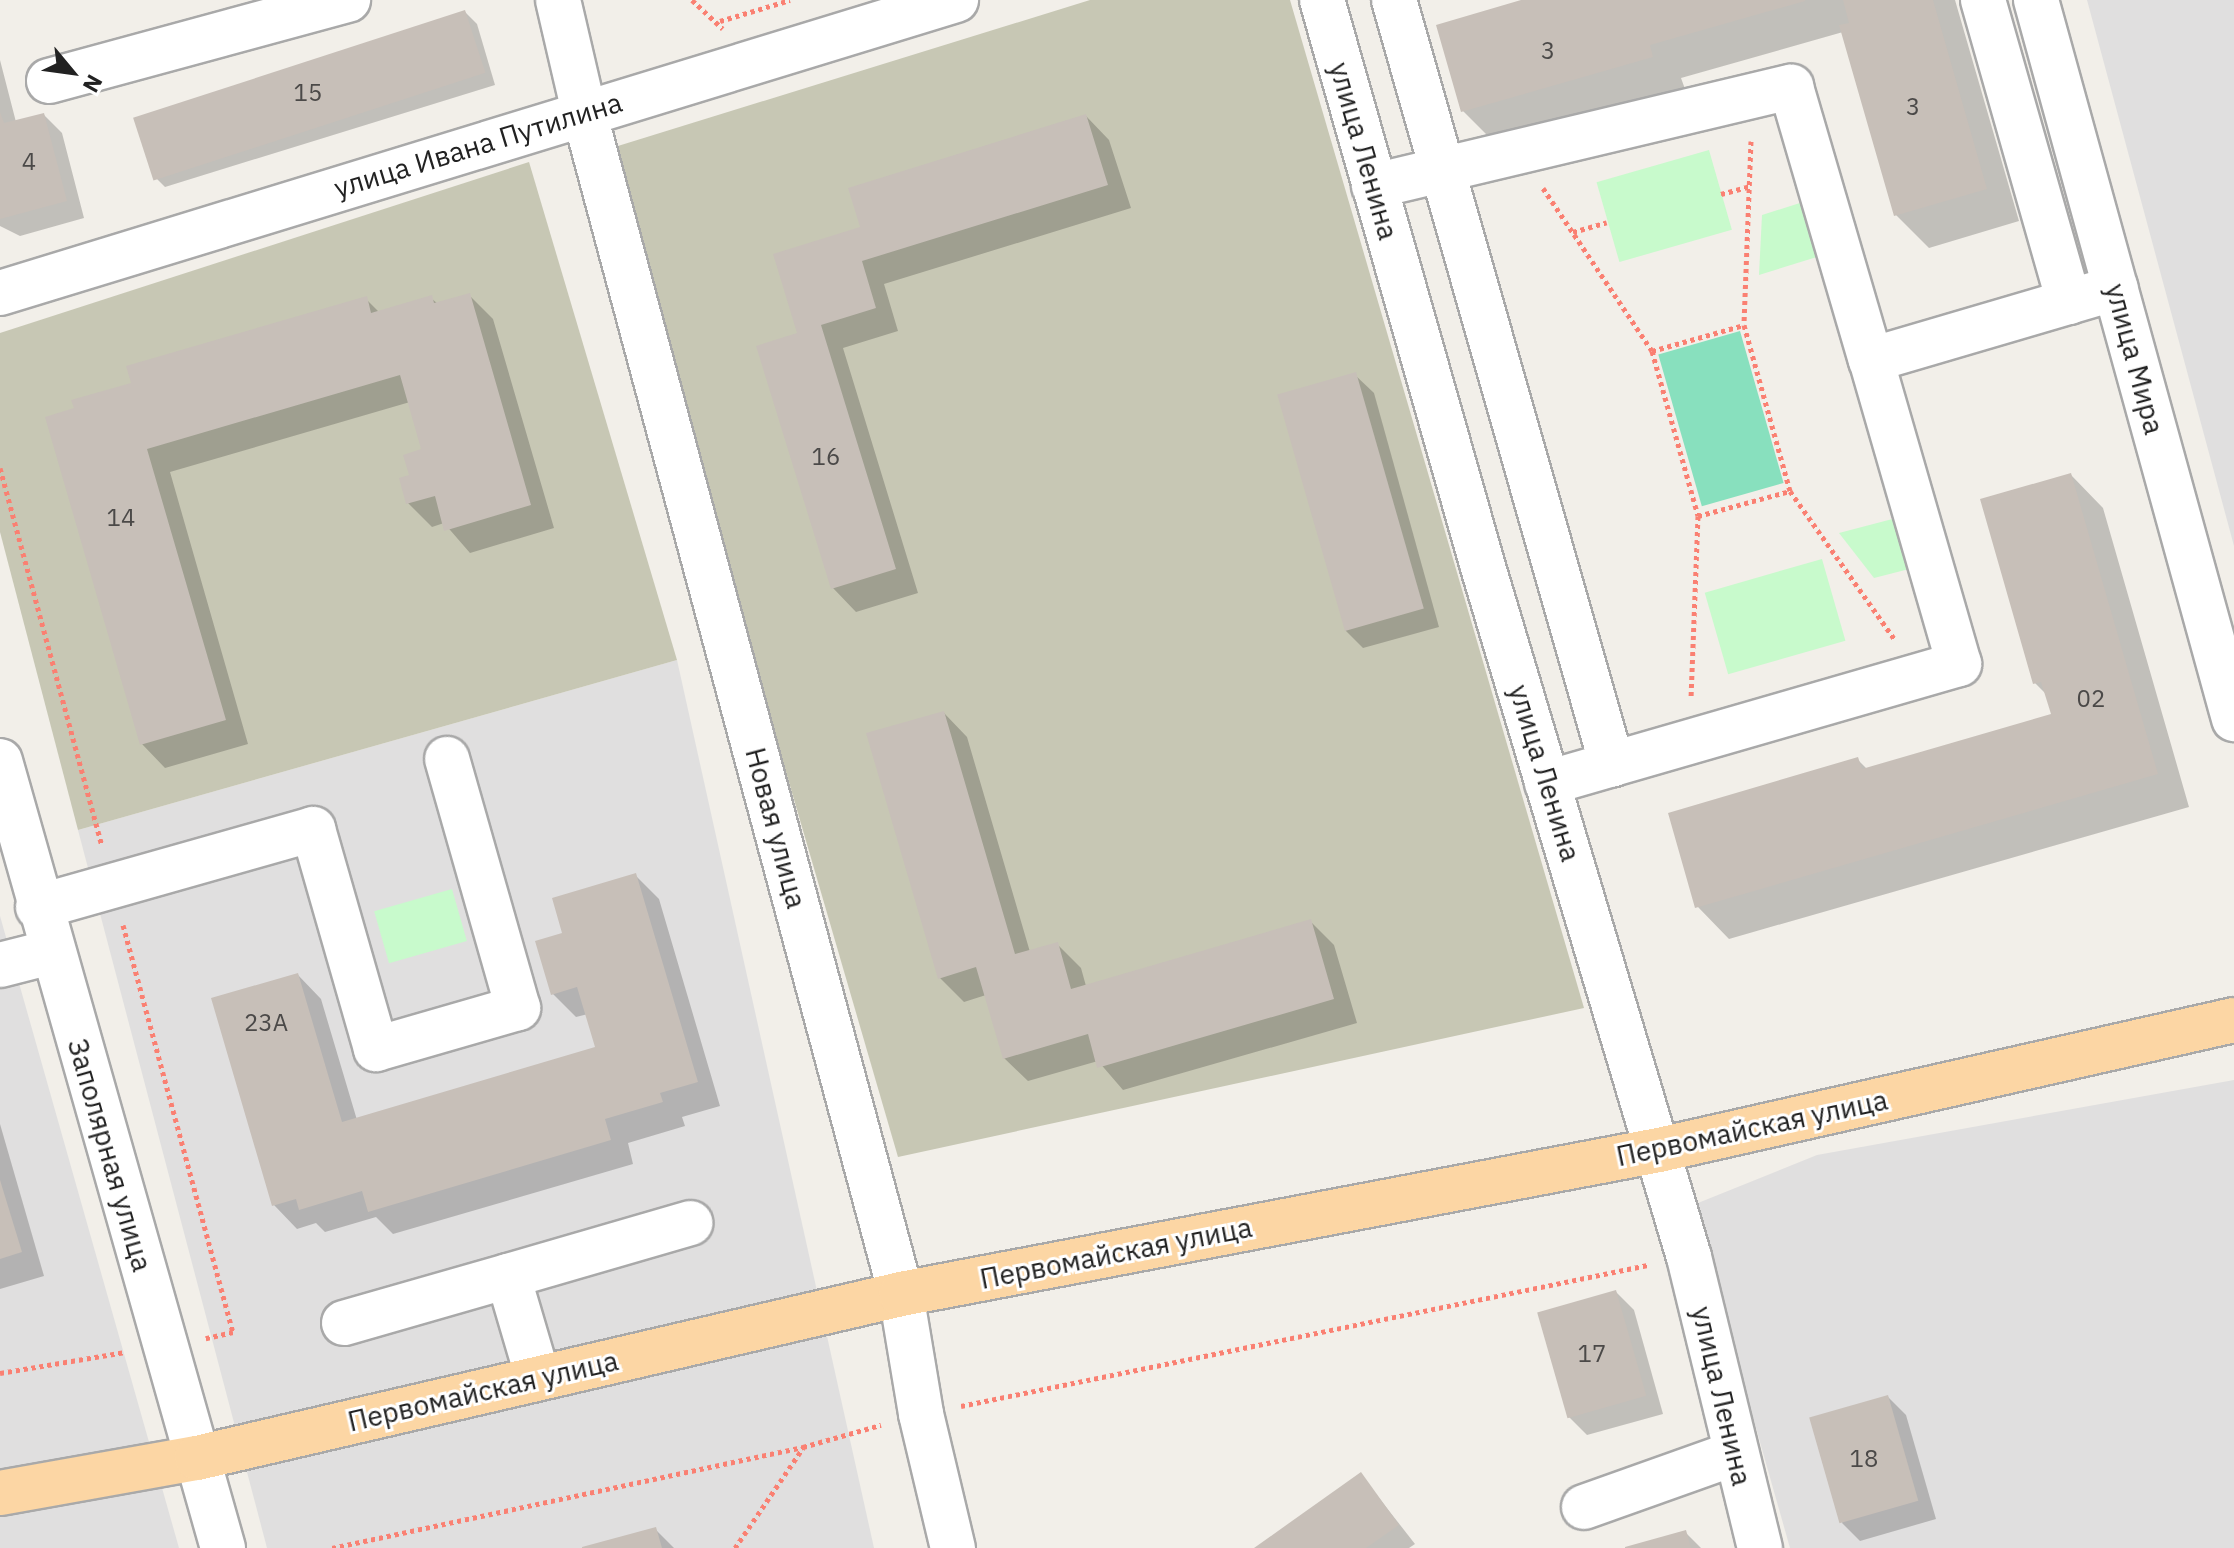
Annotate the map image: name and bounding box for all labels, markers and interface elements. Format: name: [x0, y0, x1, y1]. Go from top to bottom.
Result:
north arrow: [32, 32, 112, 112]
house number: 3: [1541, 37, 1555, 65]
street label: улица Ленина: [1323, 58, 1405, 244]
text: N: [77, 70, 110, 98]
house number: 15: [294, 79, 322, 107]
street label: улица Ивана Путилина: [330, 85, 626, 205]
house number: 3: [1906, 93, 1920, 121]
house number: 4: [22, 148, 36, 176]
street label: улица Мира: [2099, 280, 2171, 438]
house number: 16: [812, 443, 840, 471]
house number: 14: [107, 504, 135, 532]
street label: улица Ленина: [1502, 681, 1588, 865]
house number: 02: [2077, 685, 2105, 713]
street label: Новая улица: [738, 744, 814, 912]
house number: 23А: [244, 1009, 288, 1037]
street label: Заполярная улица: [61, 1035, 159, 1275]
street label: Первомайская улица: [1613, 1083, 1891, 1173]
street label: Первомайская улица: [977, 1210, 1255, 1296]
street label: улица Ленина: [1685, 1303, 1759, 1489]
house number: 17: [1578, 1340, 1606, 1368]
street label: Первомайская улица: [345, 1344, 621, 1438]
house number: 18: [1850, 1445, 1878, 1473]

